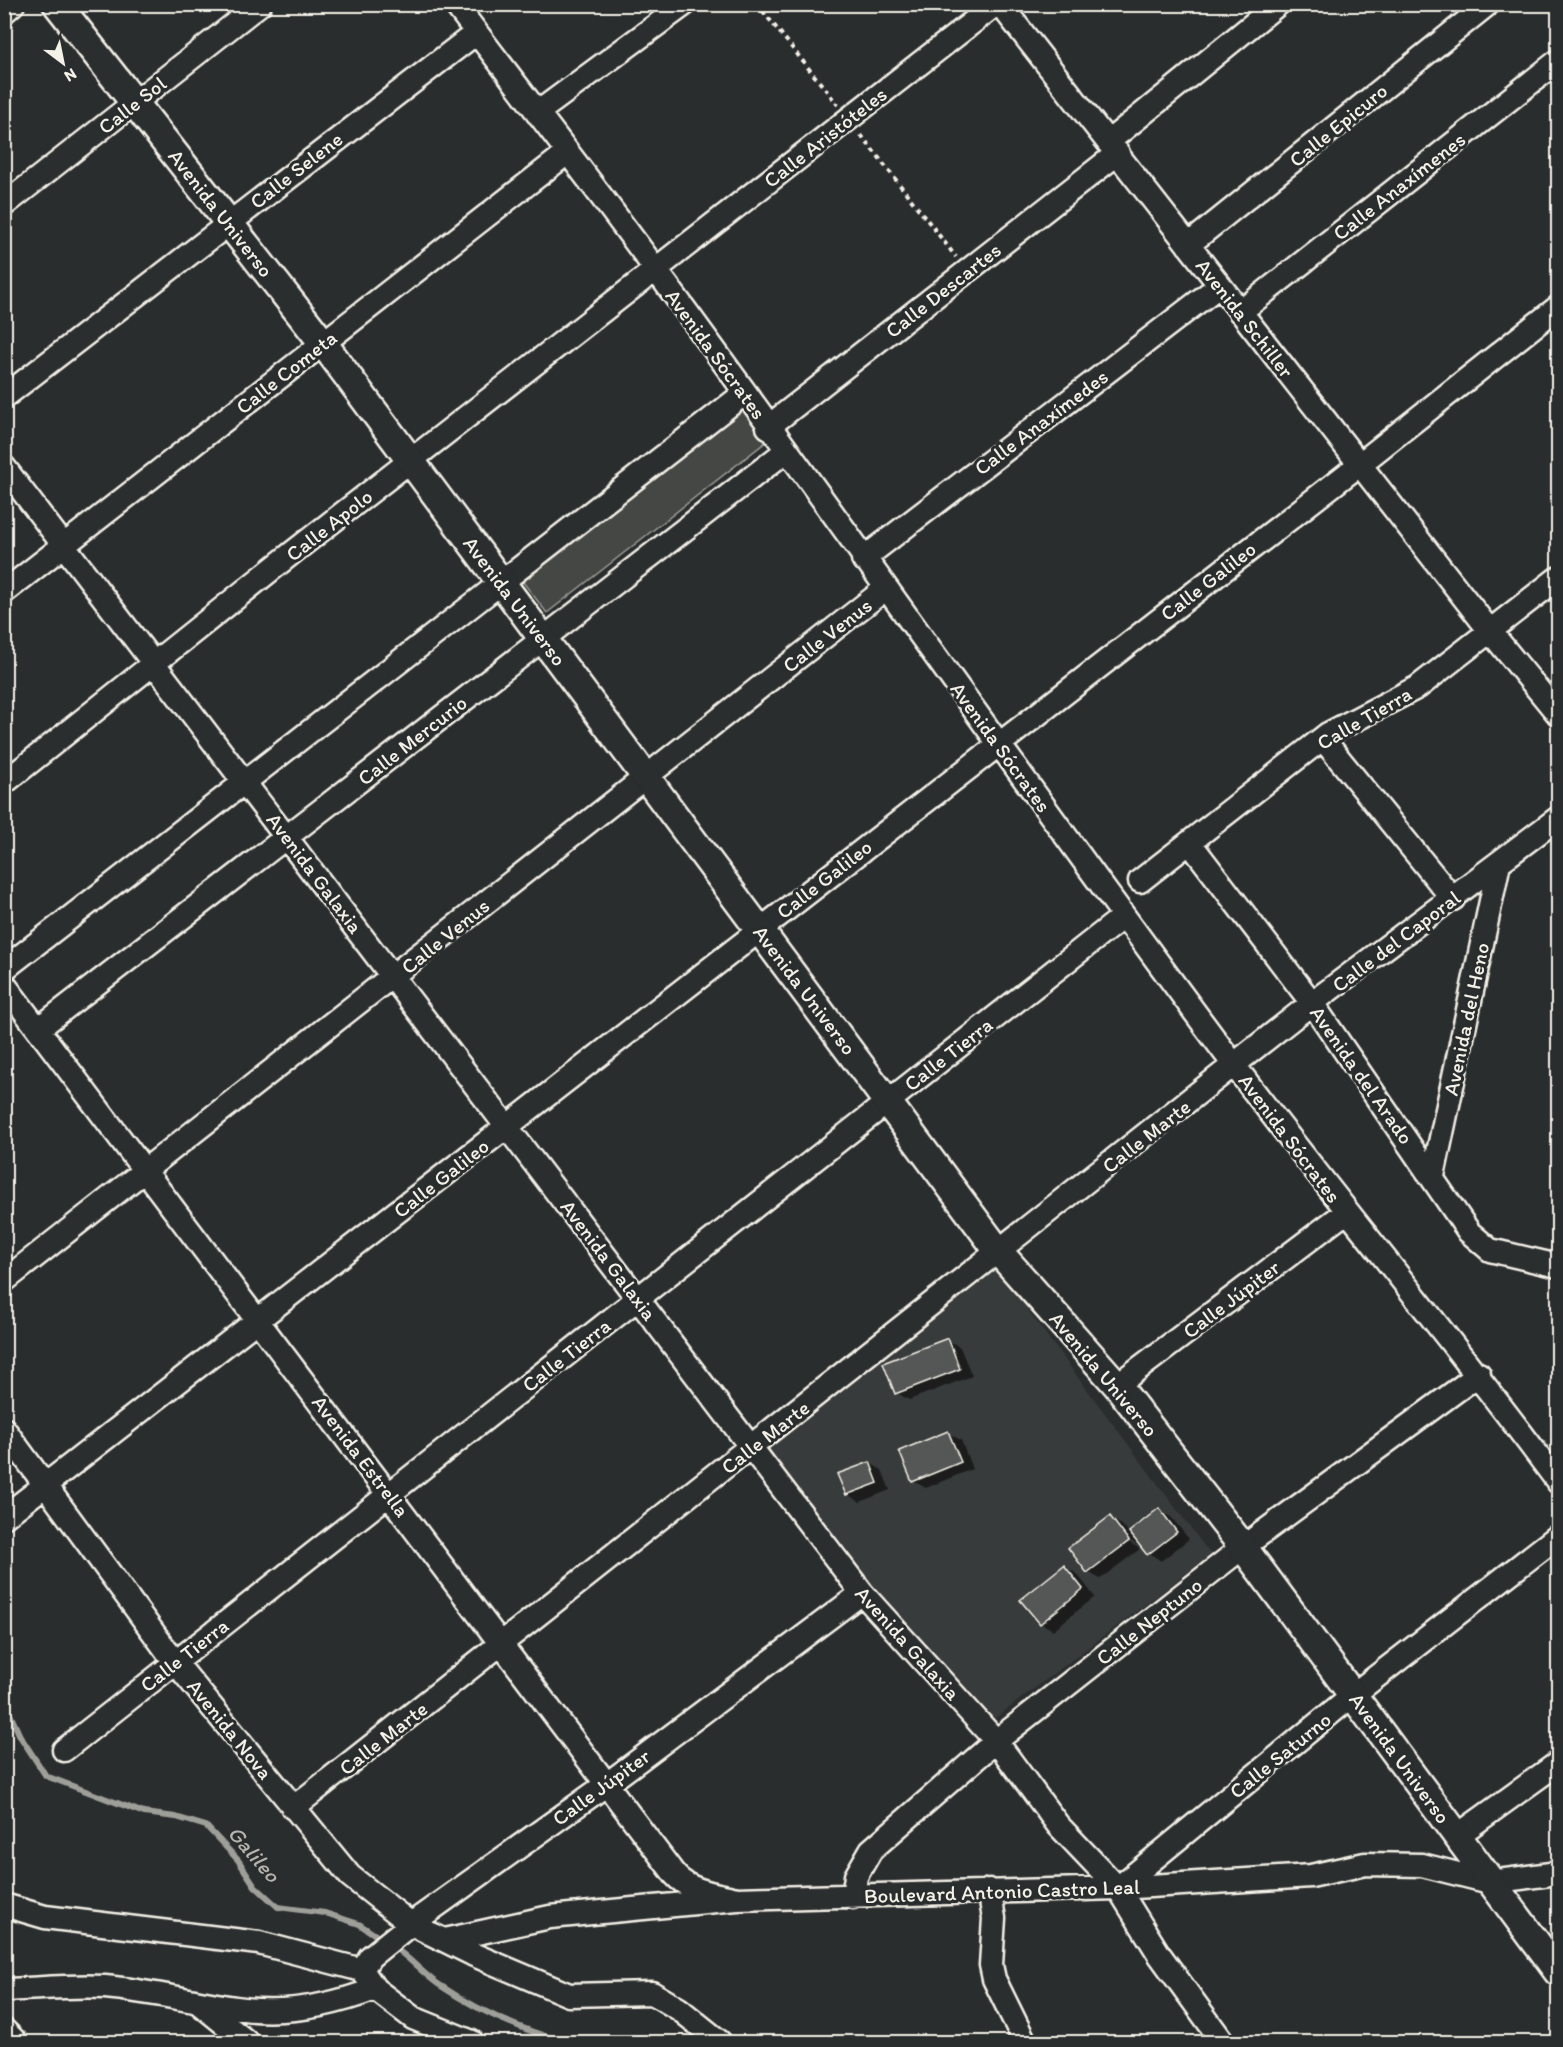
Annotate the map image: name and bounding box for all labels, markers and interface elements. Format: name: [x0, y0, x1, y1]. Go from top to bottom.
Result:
north arrow: [33, 33, 93, 93]
text: N: [61, 64, 80, 86]
street label: Calle Sol: [93, 71, 171, 139]
street label: Calle Epicuro: [1284, 78, 1392, 172]
street label: Calle Aristóteles: [758, 81, 892, 193]
street label: Calle Selene: [245, 126, 347, 214]
street label: Calle Anaxímenes: [1328, 127, 1470, 245]
street label: Avenida Universo: [163, 144, 279, 282]
street label: Calle Descartes: [880, 237, 1006, 343]
street label: Avenida Schiller: [1191, 254, 1299, 383]
street label: Avenida Sócrates: [660, 284, 772, 424]
street label: Calle Cometa: [231, 325, 341, 419]
street label: Calle Anaxímedes: [969, 364, 1113, 480]
street label: Calle Apolo: [281, 483, 377, 567]
street label: Avenida Universo: [458, 531, 572, 671]
street label: Calle Galileo: [1155, 536, 1261, 626]
street label: Calle Venus: [777, 592, 877, 678]
street label: Avenida Sócrates: [945, 677, 1057, 817]
street label: Calle Tierra: [1312, 681, 1416, 755]
street label: Calle Mercurio: [352, 690, 472, 790]
street label: Avenida Galaxia: [262, 808, 368, 938]
street label: Calle Galileo: [771, 834, 877, 924]
street label: Calle del Caporal: [1327, 885, 1465, 997]
street label: Calle Venus: [396, 893, 494, 979]
street label: Avenida Universo: [748, 920, 862, 1060]
street label: Avenida del Heno: [1438, 940, 1494, 1098]
street label: Avenida del Arado: [1305, 1001, 1419, 1149]
street label: Calle Tierra: [899, 1012, 997, 1096]
street label: Avenida Sócrates: [1233, 1069, 1347, 1207]
street label: Calle Marte: [1097, 1094, 1195, 1178]
street label: Calle Galileo: [388, 1133, 494, 1223]
street label: Avenida Galaxia: [556, 1195, 662, 1325]
street label: Calle Júpiter: [1178, 1254, 1284, 1343]
street label: Avenida Universo: [1044, 1306, 1164, 1442]
street label: Calle Tierra: [517, 1313, 615, 1397]
street label: Avenida Estrella: [307, 1390, 415, 1522]
street label: Calle Marte: [716, 1395, 814, 1479]
street label: Calle Neptuno: [1091, 1572, 1207, 1670]
street label: Avenida Galaxia: [850, 1581, 966, 1705]
street label: Calle Tierra: [135, 1613, 233, 1697]
street label: Avenida Nova: [182, 1674, 278, 1784]
street label: Avenida Universo: [1344, 1688, 1456, 1828]
street label: Calle Marte: [334, 1696, 432, 1780]
street label: Calle Saturno: [1224, 1706, 1336, 1804]
street label: Calle Júpiter: [547, 1743, 655, 1831]
water label: Galileo: [222, 1820, 287, 1889]
street label: Boulevard Antonio Castro Leal: [864, 1874, 1140, 1908]

